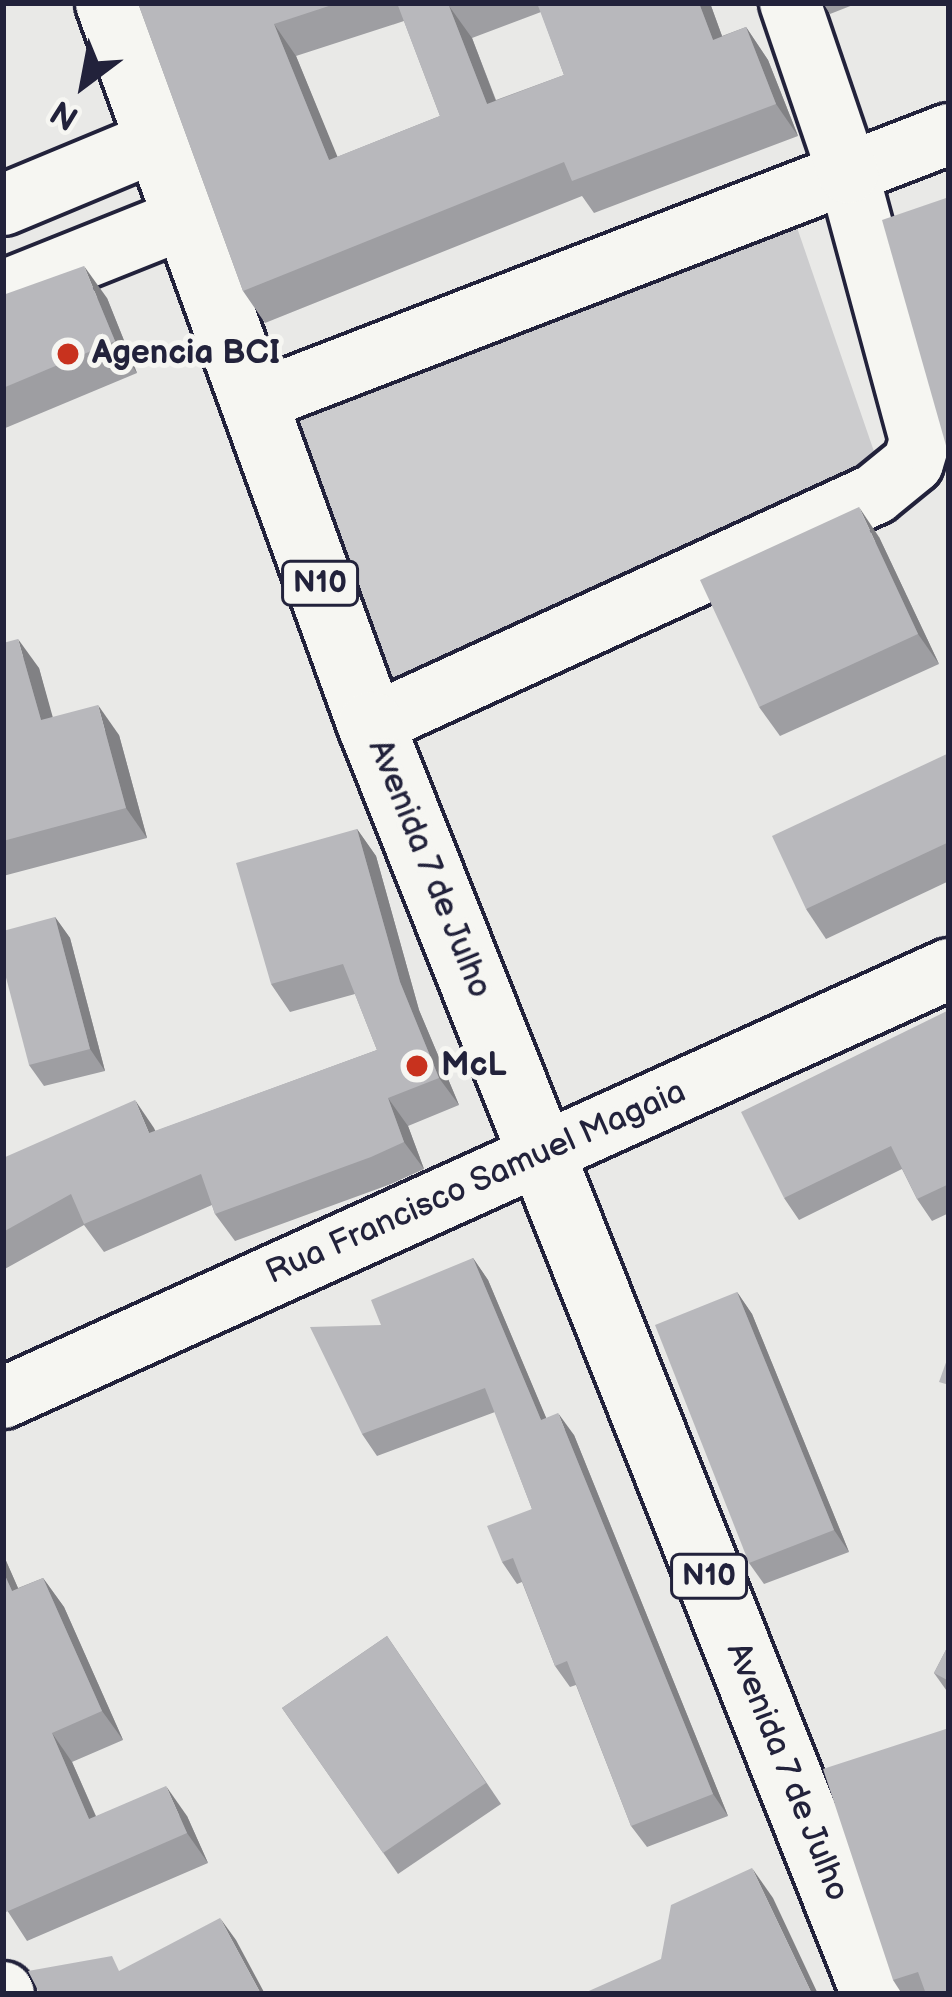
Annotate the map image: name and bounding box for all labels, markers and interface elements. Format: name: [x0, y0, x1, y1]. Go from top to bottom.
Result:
north arrow: [24, 24, 144, 144]
text: N: [44, 91, 86, 138]
place label: Agencia BCI: [92, 334, 280, 374]
marker: Agencia BCI: [55, 341, 81, 367]
road number: N10: [281, 559, 359, 607]
street label: Avenida 7 de Julho: [358, 732, 500, 1006]
place label: McL: [441, 1046, 507, 1086]
marker: McL: [404, 1053, 430, 1079]
street label: Rua Francisco Samuel Magaia: [260, 1072, 692, 1294]
road number: N10: [670, 1552, 748, 1600]
street label: Avenida 7 de Julho: [716, 1635, 858, 1909]

